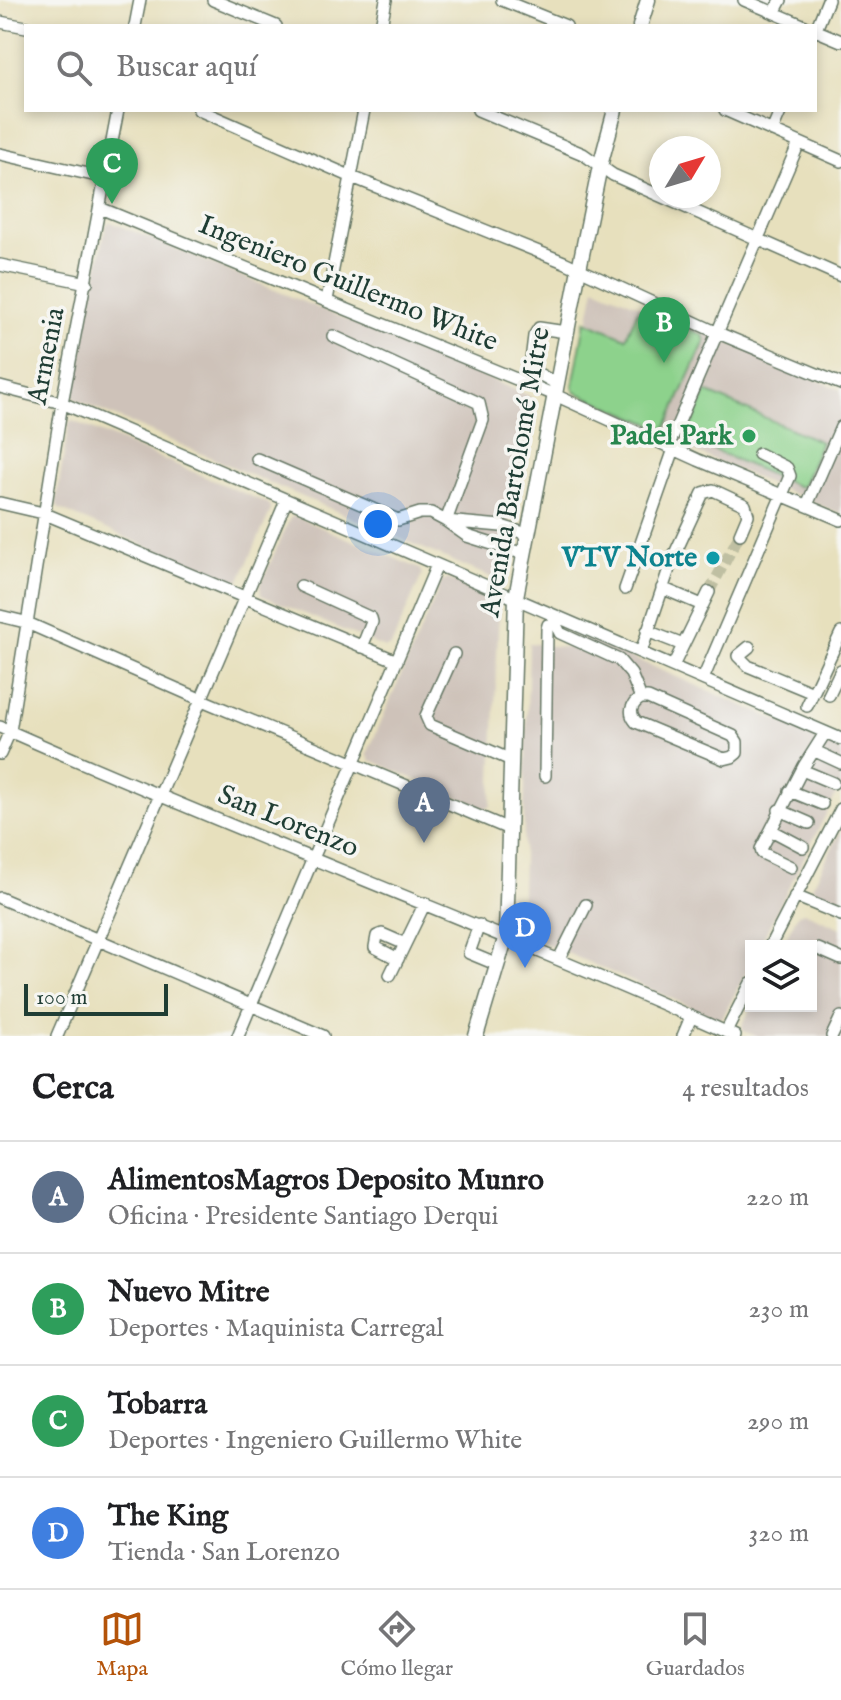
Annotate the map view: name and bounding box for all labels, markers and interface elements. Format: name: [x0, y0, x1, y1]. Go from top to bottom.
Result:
search box: [24, 24, 817, 112]
icon: search: [52, 46, 96, 90]
text: Buscar aquí: [116, 49, 257, 87]
north arrow: [649, 136, 721, 208]
pin: C: [86, 138, 138, 204]
street label: Ingeniero Guillermo White: [193, 208, 503, 360]
pin: B: [638, 297, 690, 363]
street label: Armenia: [20, 304, 74, 408]
street label: Avenida Bartolomé Mitre: [473, 324, 559, 621]
place label: Padel Park: [610, 419, 734, 454]
marker: Padel Park: [740, 427, 758, 445]
your location: [358, 504, 398, 544]
place label: VTV Norte: [561, 541, 697, 576]
marker: VTV Norte: [704, 549, 722, 567]
pin: A: [398, 777, 450, 843]
street label: San Lorenzo: [212, 778, 364, 866]
pin: D: [499, 902, 551, 968]
map controls: [745, 940, 817, 1012]
button: layers: [745, 940, 817, 1012]
scale bar: [24, 980, 168, 1016]
text: 100 m: [36, 984, 88, 1012]
text: Cerca: [32, 1067, 114, 1110]
text: 4 resultados: [682, 1072, 809, 1105]
text: AlimentosMagros Deposito Munro: [108, 1162, 544, 1200]
text: A: [49, 1181, 67, 1214]
text: 220 m: [746, 1181, 809, 1214]
text: Oficina · Presidente Santiago Derqui: [108, 1200, 498, 1233]
text: Nuevo Mitre: [108, 1274, 269, 1312]
text: B: [49, 1293, 67, 1326]
text: 230 m: [749, 1293, 809, 1326]
text: Deportes · Maquinista Carregal: [108, 1312, 444, 1345]
text: Tobarra: [108, 1386, 207, 1424]
text: C: [49, 1405, 67, 1438]
text: 290 m: [747, 1405, 809, 1438]
text: Deportes · Ingeniero Guillermo White: [108, 1424, 522, 1457]
text: The King: [108, 1498, 228, 1536]
text: D: [48, 1517, 68, 1550]
text: 320 m: [749, 1517, 809, 1550]
text: Tienda · San Lorenzo: [108, 1536, 340, 1569]
tab: Mapa: [96, 1607, 148, 1683]
tab: Cómo llegar: [340, 1607, 453, 1683]
tab: Guardados: [646, 1607, 745, 1683]

